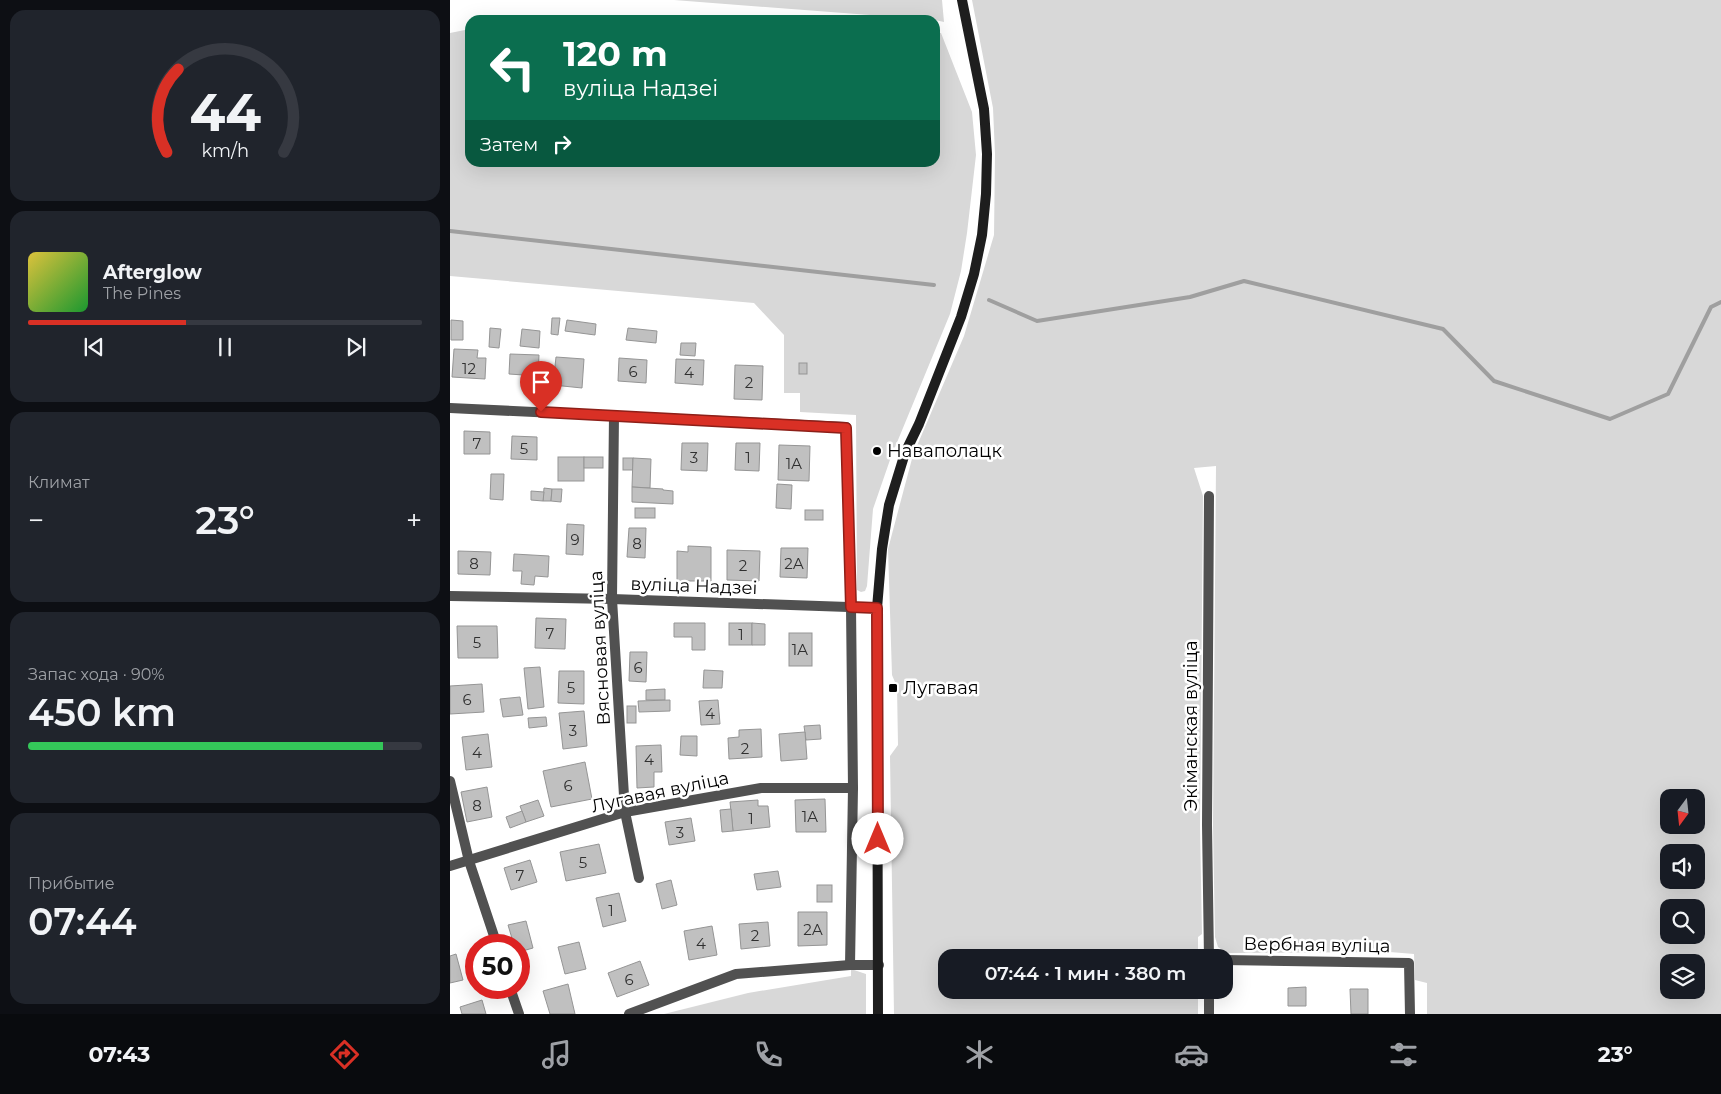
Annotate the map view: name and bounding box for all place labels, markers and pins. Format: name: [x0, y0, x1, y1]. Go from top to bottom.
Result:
pin: [520, 361, 562, 412]
place label: Наваполацк: [887, 440, 1002, 462]
marker: Наваполацк: [871, 445, 883, 457]
place label: Лугавая: [903, 677, 979, 699]
marker: Лугавая: [887, 682, 899, 694]

